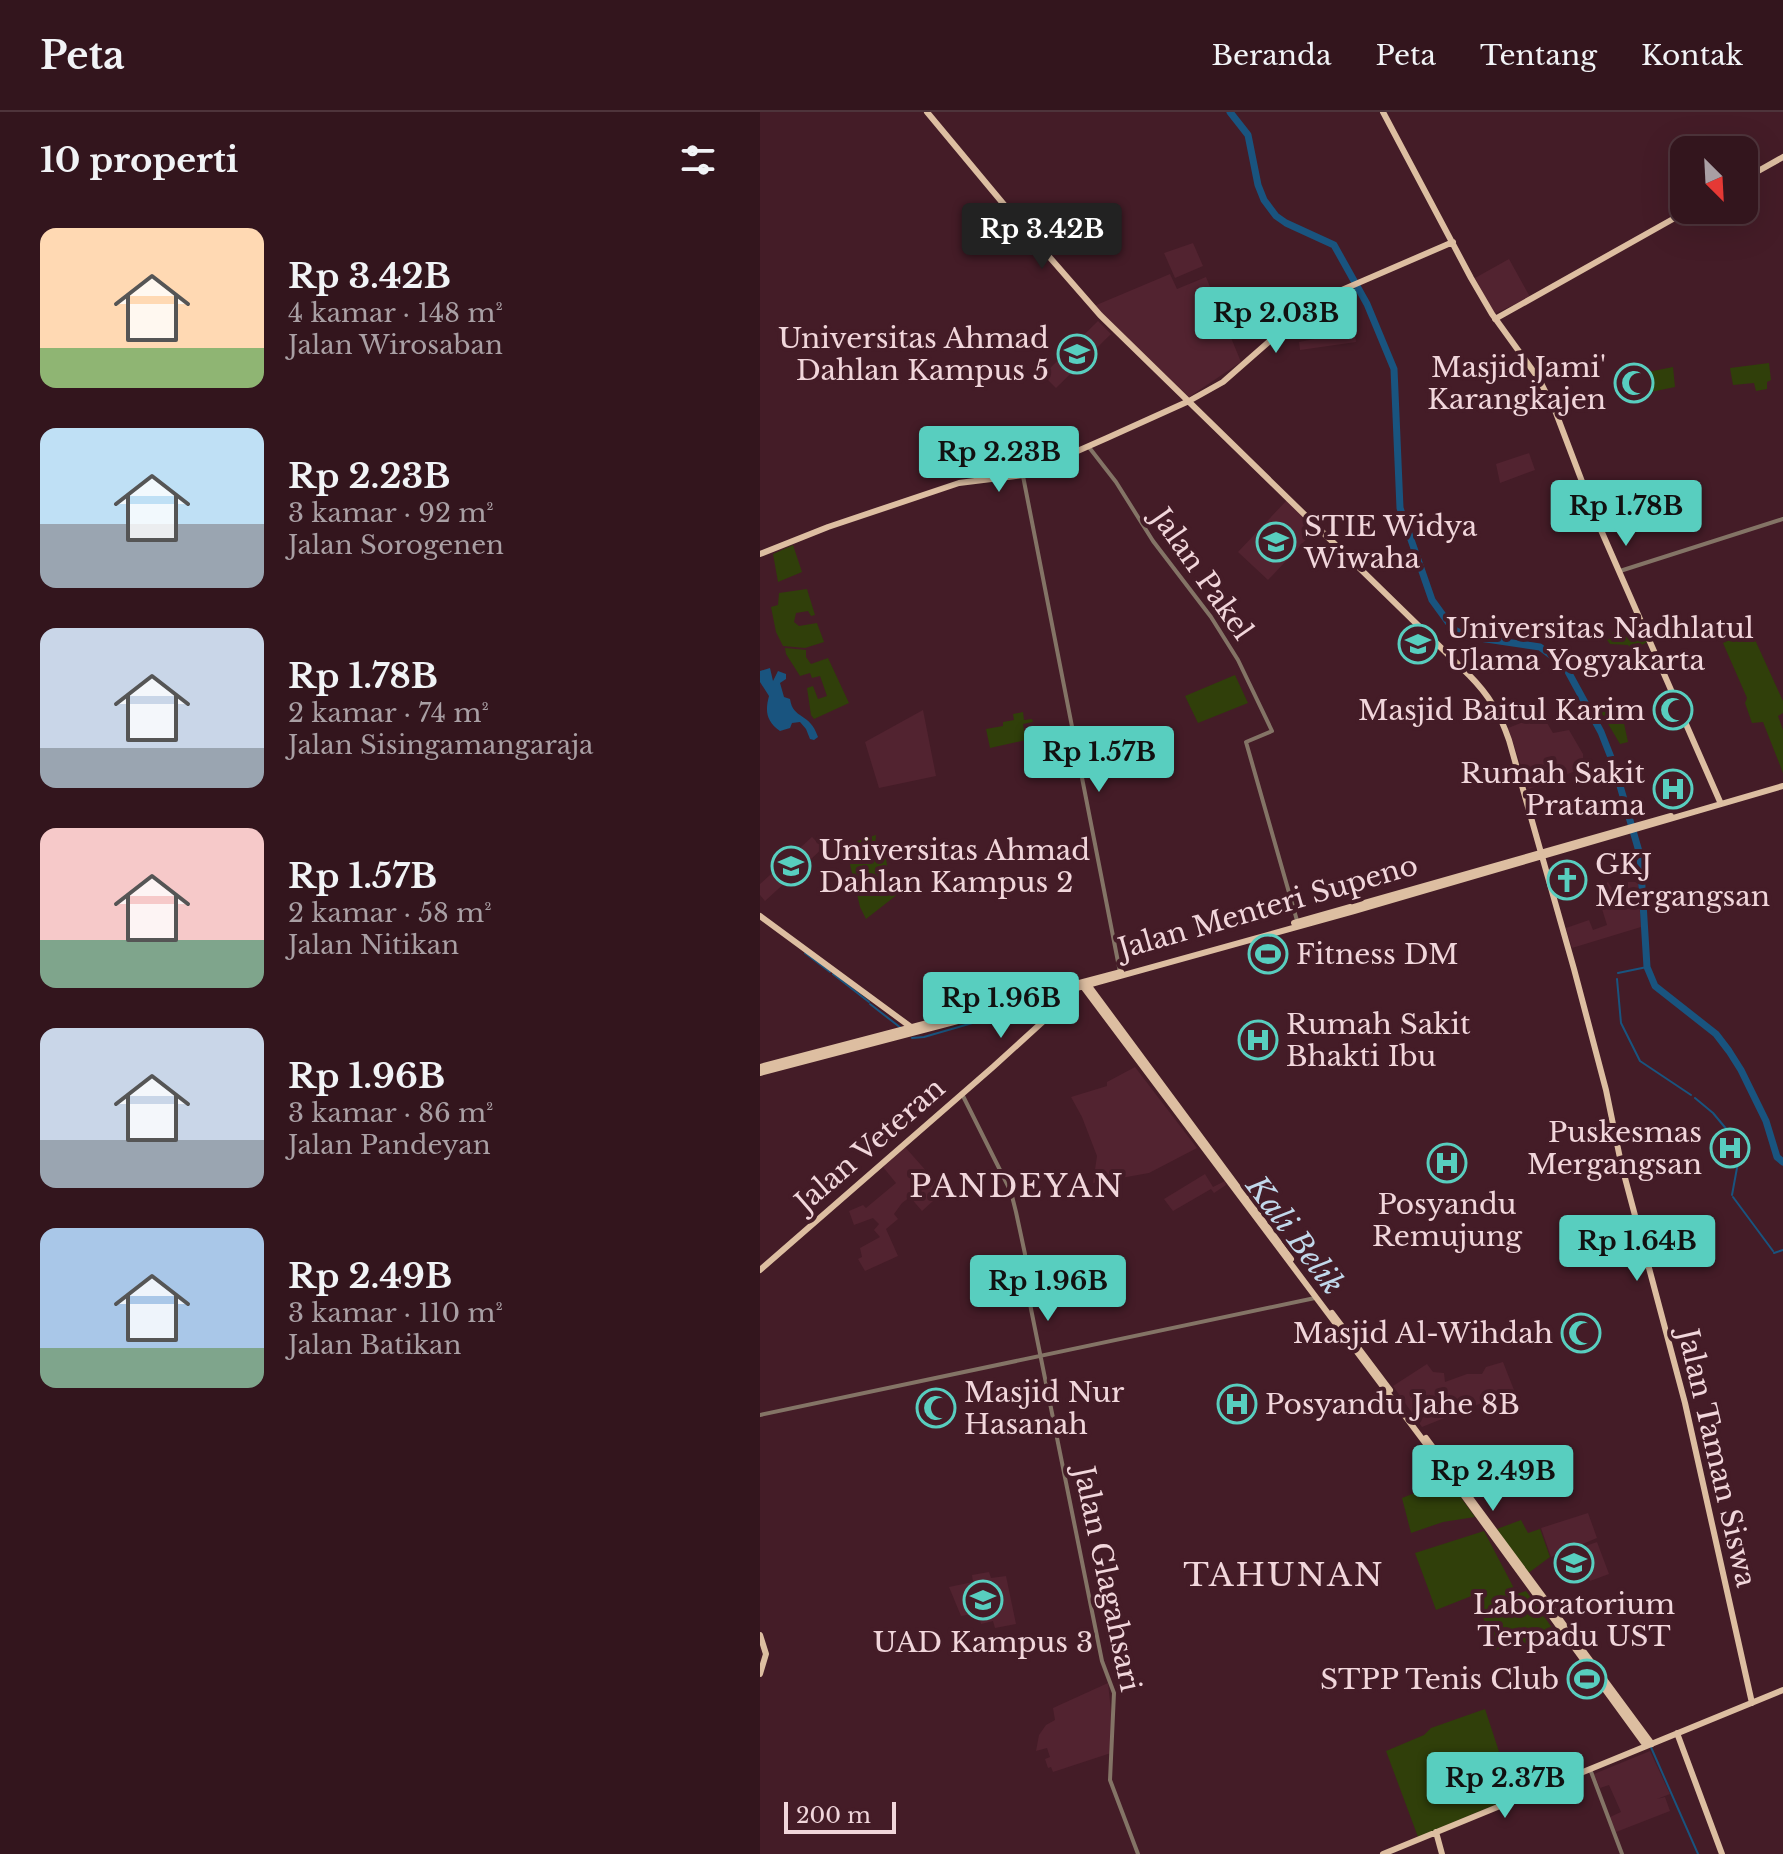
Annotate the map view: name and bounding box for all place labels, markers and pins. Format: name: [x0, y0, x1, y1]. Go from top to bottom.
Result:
pin: Rp 3.42B: [959, 203, 1125, 271]
pin: Rp 2.03B: [1193, 287, 1359, 355]
place label: Universitas Ahmad Dahlan Kampus 5: [778, 321, 1049, 388]
school or university icon: Universitas Ahmad Dahlan Kampus 5: [1056, 333, 1098, 375]
place label: Masjid Jami' Karangkajen: [1427, 350, 1606, 417]
mosque icon: Masjid Jami' Karangkajen: [1613, 362, 1655, 404]
pin: Rp 2.23B: [916, 426, 1082, 494]
pin: Rp 1.78B: [1543, 480, 1709, 548]
place label: STIE Widya Wiwaha: [1303, 509, 1478, 576]
school or university icon: STIE Widya Wiwaha: [1255, 521, 1297, 563]
place label: Universitas Nadhlatul Ulama Yogyakarta: [1446, 611, 1754, 678]
school or university icon: Universitas Nadhlatul Ulama Yogyakarta: [1397, 623, 1439, 665]
mosque icon: Masjid Baitul Karim: [1652, 689, 1694, 731]
place label: Masjid Baitul Karim: [1358, 693, 1645, 728]
pin: Rp 1.57B: [1016, 726, 1182, 794]
place label: Rumah Sakit Pratama: [1460, 756, 1645, 823]
hospital icon: Rumah Sakit Pratama: [1652, 768, 1694, 810]
place label: Universitas Ahmad Dahlan Kampus 2: [819, 833, 1090, 900]
school or university icon: Universitas Ahmad Dahlan Kampus 2: [770, 845, 812, 887]
place label: GKJ Mergangsan: [1595, 847, 1770, 914]
church icon: GKJ Mergangsan: [1546, 859, 1588, 901]
sports icon: Fitness DM: [1247, 933, 1289, 975]
place label: Fitness DM: [1296, 937, 1459, 972]
pin: Rp 1.96B: [918, 972, 1084, 1040]
place label: Rumah Sakit Bhakti Ibu: [1286, 1007, 1471, 1074]
hospital icon: Rumah Sakit Bhakti Ibu: [1237, 1019, 1279, 1061]
place label: Puskesmas Mergangsan: [1527, 1115, 1702, 1182]
hospital icon: Puskesmas Mergangsan: [1709, 1127, 1751, 1169]
hospital icon: Posyandu Remujung: [1426, 1142, 1468, 1184]
place label: Posyandu Remujung: [1372, 1187, 1523, 1254]
pin: Rp 1.64B: [1554, 1215, 1720, 1283]
pin: Rp 1.96B: [965, 1255, 1131, 1323]
mosque icon: Masjid Al-Wihdah: [1560, 1312, 1602, 1354]
place label: Masjid Al-Wihdah: [1293, 1316, 1553, 1351]
place label: Masjid Nur Hasanah: [964, 1375, 1125, 1442]
hospital icon: Posyandu Jahe 8B: [1216, 1383, 1258, 1425]
mosque icon: Masjid Nur Hasanah: [915, 1387, 957, 1429]
place label: Posyandu Jahe 8B: [1265, 1387, 1520, 1422]
pin: Rp 2.49B: [1410, 1445, 1576, 1513]
school or university icon: Laboratorium Terpadu UST: [1553, 1542, 1595, 1584]
school or university icon: UAD Kampus 3: [962, 1579, 1004, 1621]
place label: Laboratorium Terpadu UST: [1473, 1587, 1675, 1654]
place label: UAD Kampus 3: [873, 1625, 1093, 1660]
sports icon: STPP Tenis Club: [1566, 1658, 1608, 1700]
place label: STPP Tenis Club: [1320, 1662, 1559, 1697]
pin: Rp 2.37B: [1422, 1752, 1588, 1820]

